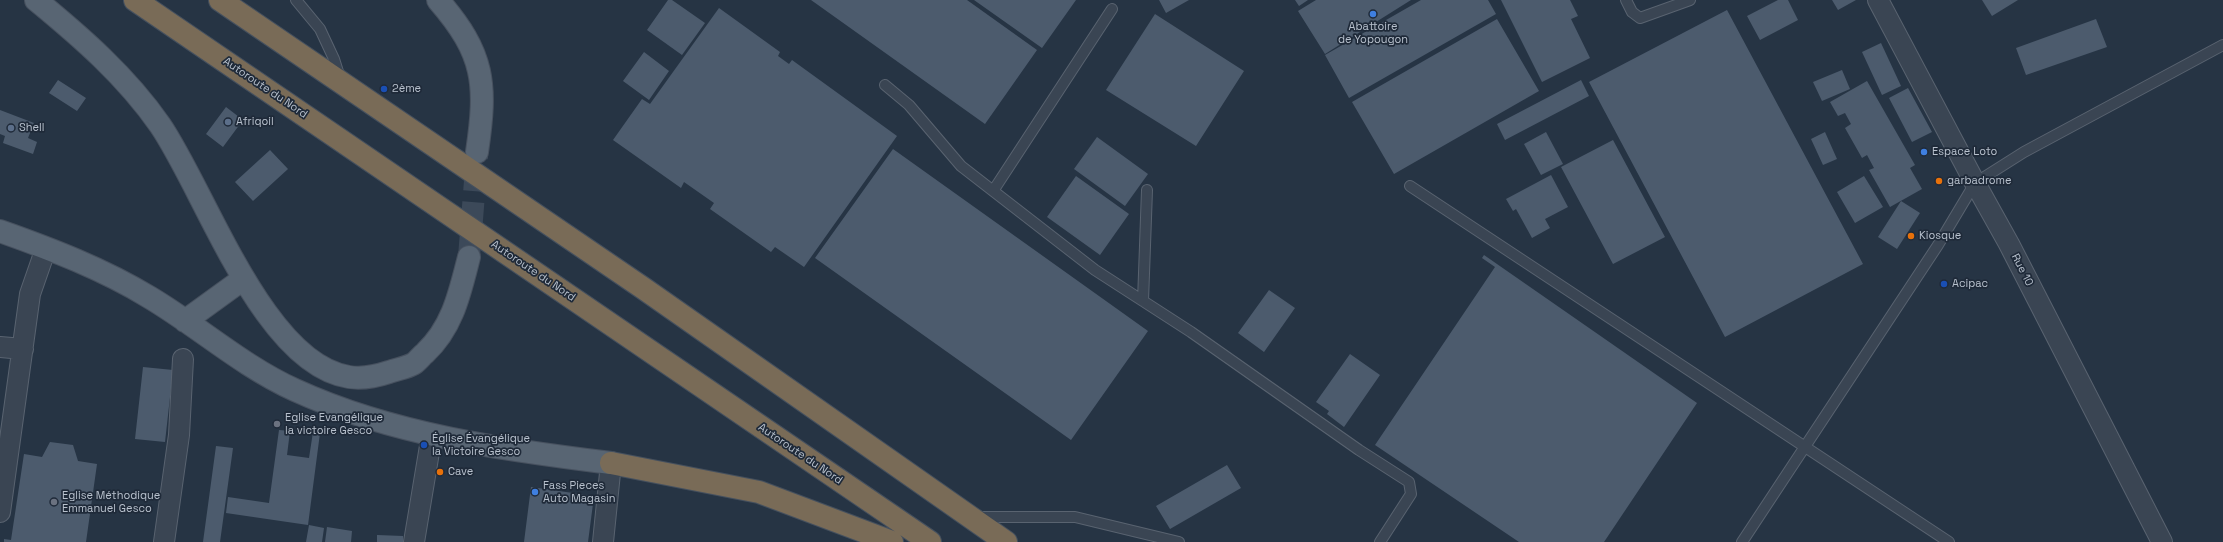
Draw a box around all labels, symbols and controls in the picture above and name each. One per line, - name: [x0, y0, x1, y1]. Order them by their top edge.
- marker: Abattoire de Yopougon: [1368, 9, 1378, 19]
- place label: Abattoire de Yopougon: [1338, 20, 1408, 46]
- street label: Autoroute du Nord: [220, 55, 310, 121]
- place label: 2ème: [392, 82, 421, 96]
- marker: 2ème: [379, 84, 389, 94]
- place label: Afriqoil: [236, 115, 274, 129]
- marker: Afriqoil: [223, 117, 233, 127]
- place label: Shell: [19, 121, 44, 135]
- marker: Shell: [6, 123, 16, 133]
- place label: Espace Loto: [1932, 145, 1997, 159]
- marker: Espace Loto: [1919, 147, 1929, 157]
- place label: garbadrome: [1947, 174, 2012, 188]
- marker: garbadrome: [1934, 176, 1944, 186]
- place label: Kiosque: [1919, 229, 1961, 243]
- marker: Kiosque: [1906, 231, 1916, 241]
- street label: Autoroute du Nord: [488, 238, 578, 304]
- street label: Rue 10: [2008, 252, 2036, 288]
- place label: Acipac: [1952, 277, 1988, 291]
- marker: Acipac: [1939, 279, 1949, 289]
- place label: Eglise Evangélique la victoire Gesco: [285, 411, 383, 437]
- marker: Eglise Evangélique la victoire Gesco: [272, 419, 282, 429]
- street label: Autoroute du Nord: [755, 421, 845, 487]
- place label: Église Évangélique la Victoire Gesco: [432, 432, 530, 458]
- marker: Église Évangélique la Victoire Gesco: [419, 440, 429, 450]
- place label: Cave: [448, 465, 473, 479]
- marker: Cave: [435, 467, 445, 477]
- place label: Fass Pieces Auto Magasin: [543, 479, 615, 505]
- marker: Fass Pieces Auto Magasin: [530, 487, 540, 497]
- place label: Eglise Méthodique Emmanuel Gesco: [62, 489, 160, 515]
- marker: Eglise Méthodique Emmanuel Gesco: [49, 497, 59, 507]

